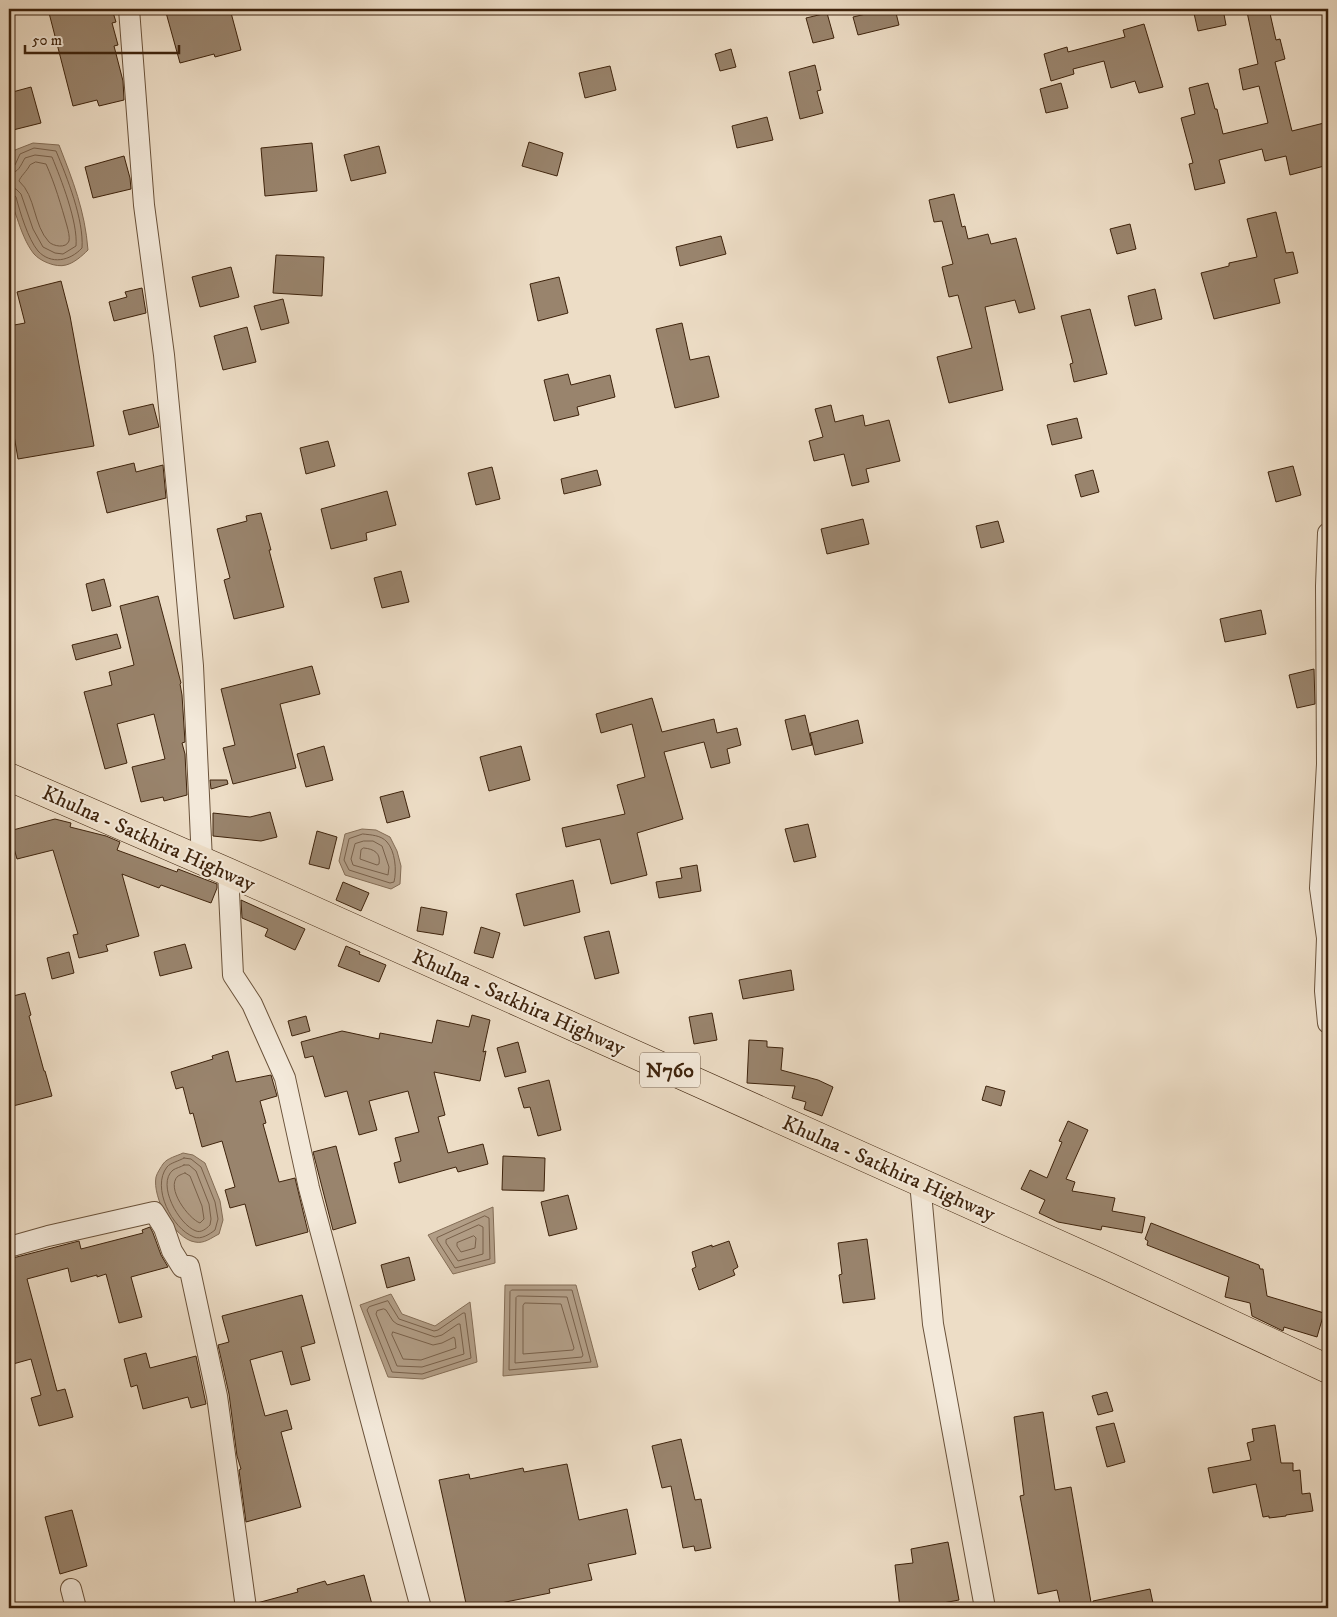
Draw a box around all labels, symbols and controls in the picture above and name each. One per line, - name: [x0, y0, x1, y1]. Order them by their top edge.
- scale bar: [25, 22, 179, 54]
- text: 50 m: [32, 31, 62, 50]
- street label: Khulna - Satkhira Highway: [38, 780, 260, 898]
- street label: Khulna - Satkhira Highway: [408, 944, 630, 1062]
- road number: N760: [640, 1052, 700, 1088]
- street label: Khulna - Satkhira Highway: [778, 1110, 1000, 1228]

